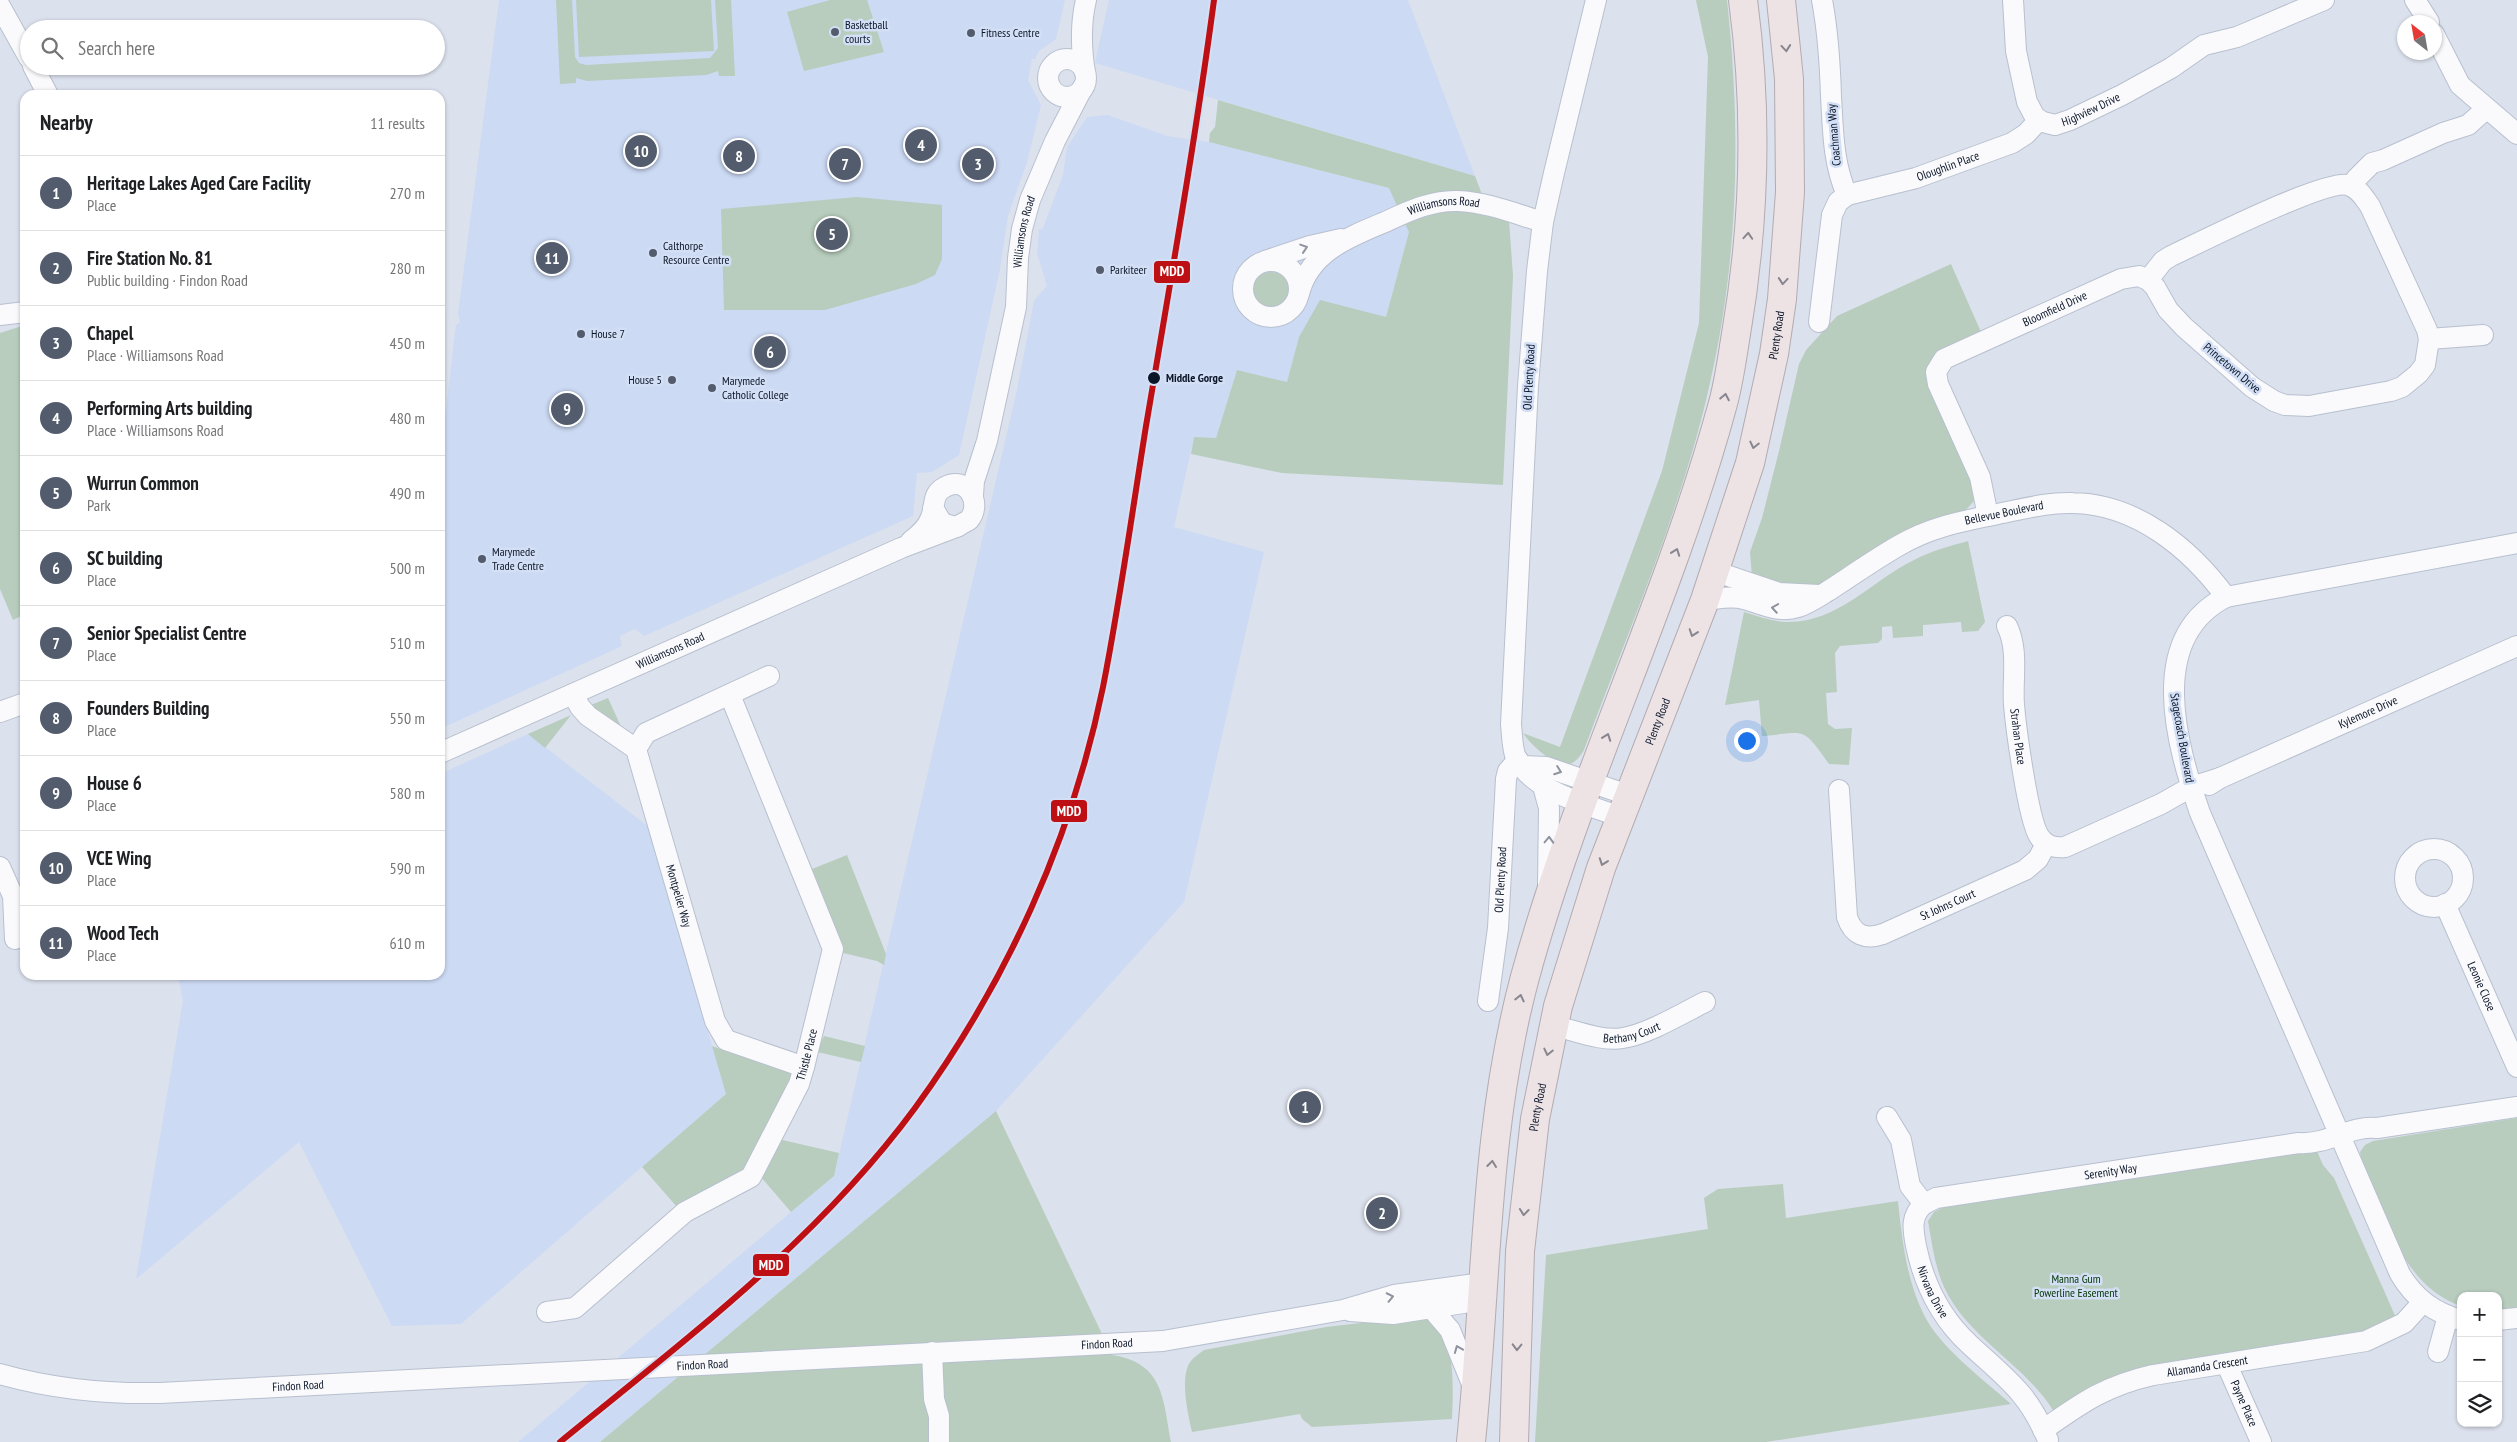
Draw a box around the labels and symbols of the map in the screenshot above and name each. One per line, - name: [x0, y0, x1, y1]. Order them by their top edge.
- north arrow: [2397, 15, 2442, 60]
- place label: Basketball courts: [845, 17, 888, 46]
- place label: Fitness Centre: [981, 25, 1040, 40]
- marker: Basketball courts: [829, 26, 841, 38]
- marker: Fitness Centre: [965, 27, 977, 39]
- one-way arrow: [1781, 45, 1792, 53]
- street label: Highview Drive: [2060, 89, 2122, 129]
- street label: Coachman Way: [1823, 103, 1844, 167]
- pin: 4: [905, 126, 937, 164]
- pin: 10: [625, 132, 657, 170]
- pin: 8: [723, 137, 755, 175]
- pin: 7: [829, 145, 861, 183]
- pin: 3: [962, 145, 994, 183]
- street label: Oloughlin Place: [1914, 148, 1981, 184]
- street label: Williamsons Road: [1010, 193, 1038, 268]
- street label: Williamsons Road: [1405, 193, 1481, 218]
- pin: 5: [816, 215, 848, 253]
- one-way arrow: [1742, 232, 1753, 240]
- place label: Calthorpe Resource Centre: [663, 238, 730, 267]
- pin: 11: [536, 239, 568, 277]
- one-way arrow: [1300, 244, 1308, 254]
- marker: Calthorpe Resource Centre: [647, 247, 659, 259]
- line badge: MDD: [1153, 260, 1191, 284]
- place label: Parkiteer: [1110, 262, 1147, 277]
- text: MDD: [1160, 262, 1185, 280]
- marker: Parkiteer: [1094, 264, 1106, 276]
- one-way arrow: [1778, 277, 1789, 285]
- street label: Bloomfield Drive: [2020, 287, 2089, 330]
- street label: Plenty Road: [1765, 310, 1787, 361]
- place label: House 7: [591, 326, 625, 341]
- marker: House 7: [575, 328, 587, 340]
- pin: 6: [754, 333, 786, 371]
- street label: Princetown Drive: [2201, 339, 2264, 396]
- street label: Old Plenty Road: [1519, 344, 1538, 410]
- marker: Middle Gorge: [1146, 370, 1162, 386]
- place label: Middle Gorge: [1166, 370, 1223, 385]
- place label: House 5: [628, 372, 662, 387]
- place label: Marymede Catholic College: [722, 373, 789, 402]
- marker: House 5: [666, 374, 678, 386]
- marker: Marymede Catholic College: [706, 382, 718, 394]
- pin: 9: [551, 390, 583, 428]
- one-way arrow: [1719, 392, 1729, 401]
- one-way arrow: [1749, 441, 1760, 450]
- street label: Bellevue Boulevard: [1963, 497, 2044, 528]
- place label: Marymede Trade Centre: [492, 544, 544, 573]
- one-way arrow: [1670, 548, 1680, 556]
- marker: Marymede Trade Centre: [476, 553, 488, 565]
- one-way arrow: [1771, 604, 1780, 614]
- street label: Williamsons Road: [634, 628, 707, 672]
- one-way arrow: [1689, 629, 1699, 637]
- street label: Stagecoach Boulevard: [2167, 692, 2198, 784]
- street label: Kylemore Drive: [2336, 692, 2400, 731]
- street label: Plenty Road: [1642, 696, 1673, 747]
- street label: Strahan Place: [2007, 708, 2030, 766]
- your location: [1734, 728, 1760, 754]
- one-way arrow: [1601, 733, 1611, 742]
- one-way arrow: [1553, 765, 1561, 775]
- line badge: MDD: [1050, 799, 1088, 823]
- text: MDD: [1057, 802, 1082, 820]
- one-way arrow: [1544, 836, 1554, 844]
- street label: Old Plenty Road: [1491, 846, 1509, 913]
- one-way arrow: [1599, 858, 1609, 866]
- street label: Montpelier Way: [663, 863, 695, 929]
- street label: St Johns Court: [1918, 885, 1978, 923]
- street label: Leonie Close: [2464, 959, 2499, 1013]
- one-way arrow: [1514, 994, 1525, 1003]
- street label: Bethany Court: [1603, 1018, 1663, 1046]
- street label: Thistle Place: [792, 1027, 820, 1082]
- one-way arrow: [1543, 1047, 1554, 1056]
- street label: Plenty Road: [1526, 1082, 1549, 1132]
- pin: 1: [1289, 1088, 1321, 1126]
- one-way arrow: [1486, 1160, 1497, 1168]
- street label: Serenity Way: [2083, 1160, 2138, 1182]
- pin: 2: [1366, 1194, 1398, 1232]
- one-way arrow: [1519, 1209, 1530, 1217]
- line badge: MDD: [752, 1253, 790, 1277]
- text: MDD: [759, 1256, 784, 1274]
- street label: Nirvana Drive: [1914, 1264, 1952, 1321]
- park label: Manna Gum Powerline Easement: [2034, 1271, 2119, 1300]
- one-way arrow: [1386, 1292, 1395, 1302]
- street label: Findon Road: [1081, 1335, 1133, 1352]
- one-way arrow: [1512, 1344, 1522, 1351]
- one-way arrow: [1453, 1345, 1464, 1354]
- street label: Allamanda Crescent: [2166, 1352, 2250, 1380]
- street label: Findon Road: [676, 1356, 729, 1373]
- street label: Findon Road: [272, 1377, 324, 1394]
- street label: Payne Place: [2228, 1378, 2261, 1429]

